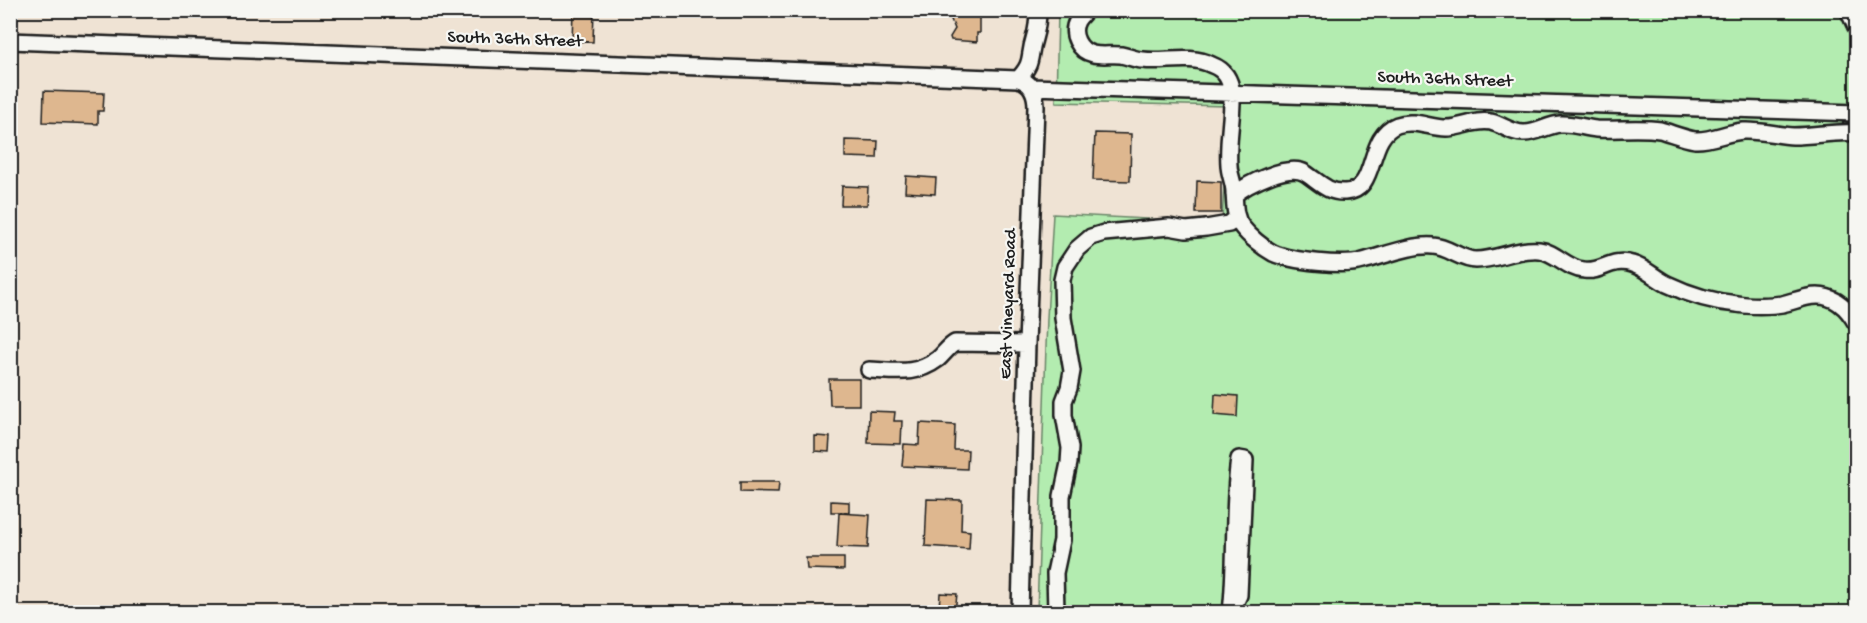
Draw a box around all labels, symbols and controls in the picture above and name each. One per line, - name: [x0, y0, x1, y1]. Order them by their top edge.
- street label: South 36th Street: [447, 27, 585, 53]
- street label: South 36th Street: [1377, 67, 1515, 93]
- street label: East Vineyard Road: [996, 227, 1022, 380]

